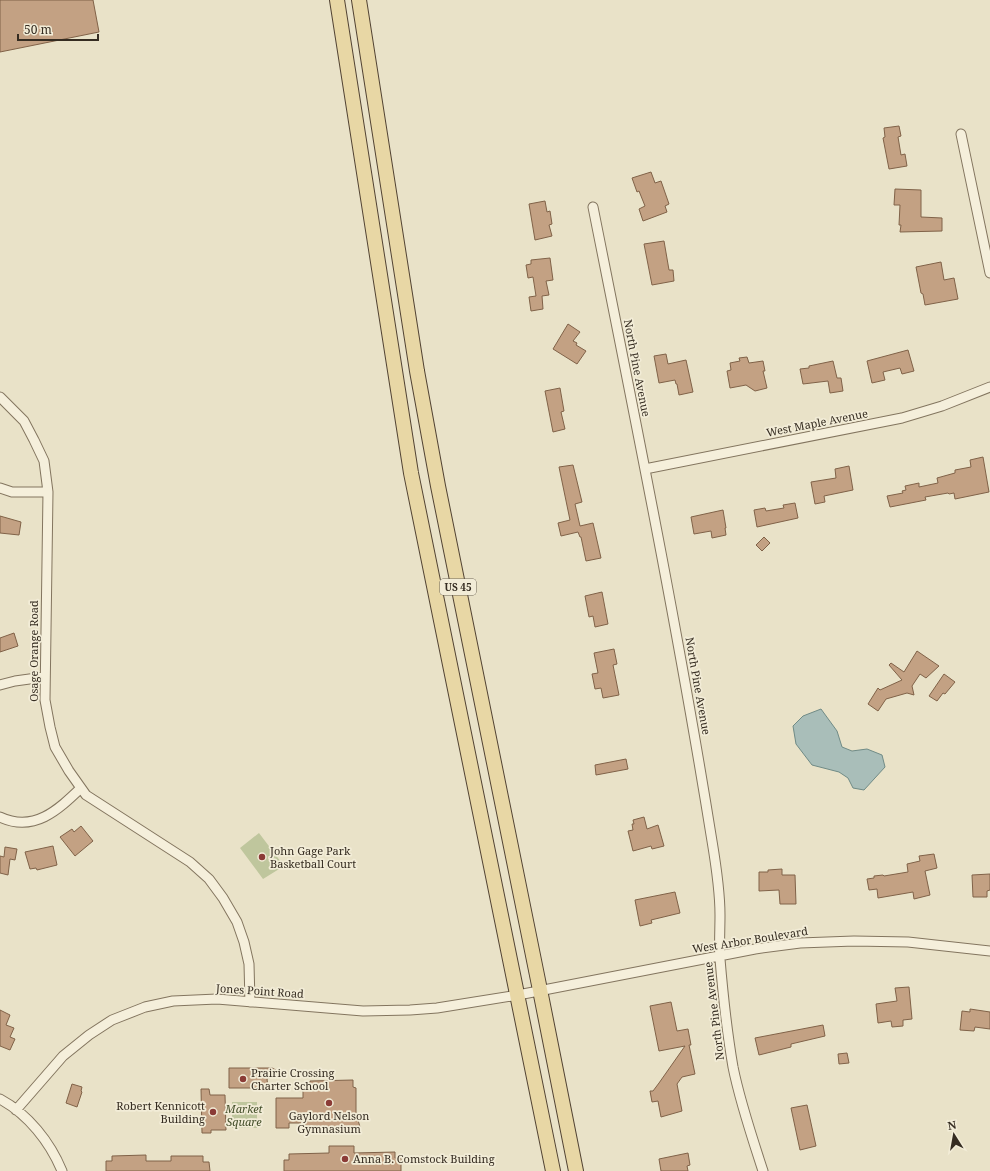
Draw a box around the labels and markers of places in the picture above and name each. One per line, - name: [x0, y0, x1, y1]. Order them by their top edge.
- place label: John Gage Park Basketball Court: [269, 843, 356, 871]
- marker: John Gage Park Basketball Court: [257, 852, 267, 862]
- place label: Prairie Crossing Charter School: [251, 1065, 335, 1093]
- marker: Prairie Crossing Charter School: [238, 1074, 248, 1084]
- place label: Robert Kennicott Building: [116, 1098, 205, 1126]
- marker: Gaylord Nelson Gymnasium: [324, 1098, 334, 1108]
- marker: Robert Kennicott Building: [208, 1107, 218, 1117]
- place label: Gaylord Nelson Gymnasium: [289, 1108, 369, 1136]
- place label: Anna B. Comstock Building: [353, 1151, 495, 1166]
- marker: Anna B. Comstock Building: [340, 1154, 350, 1164]

